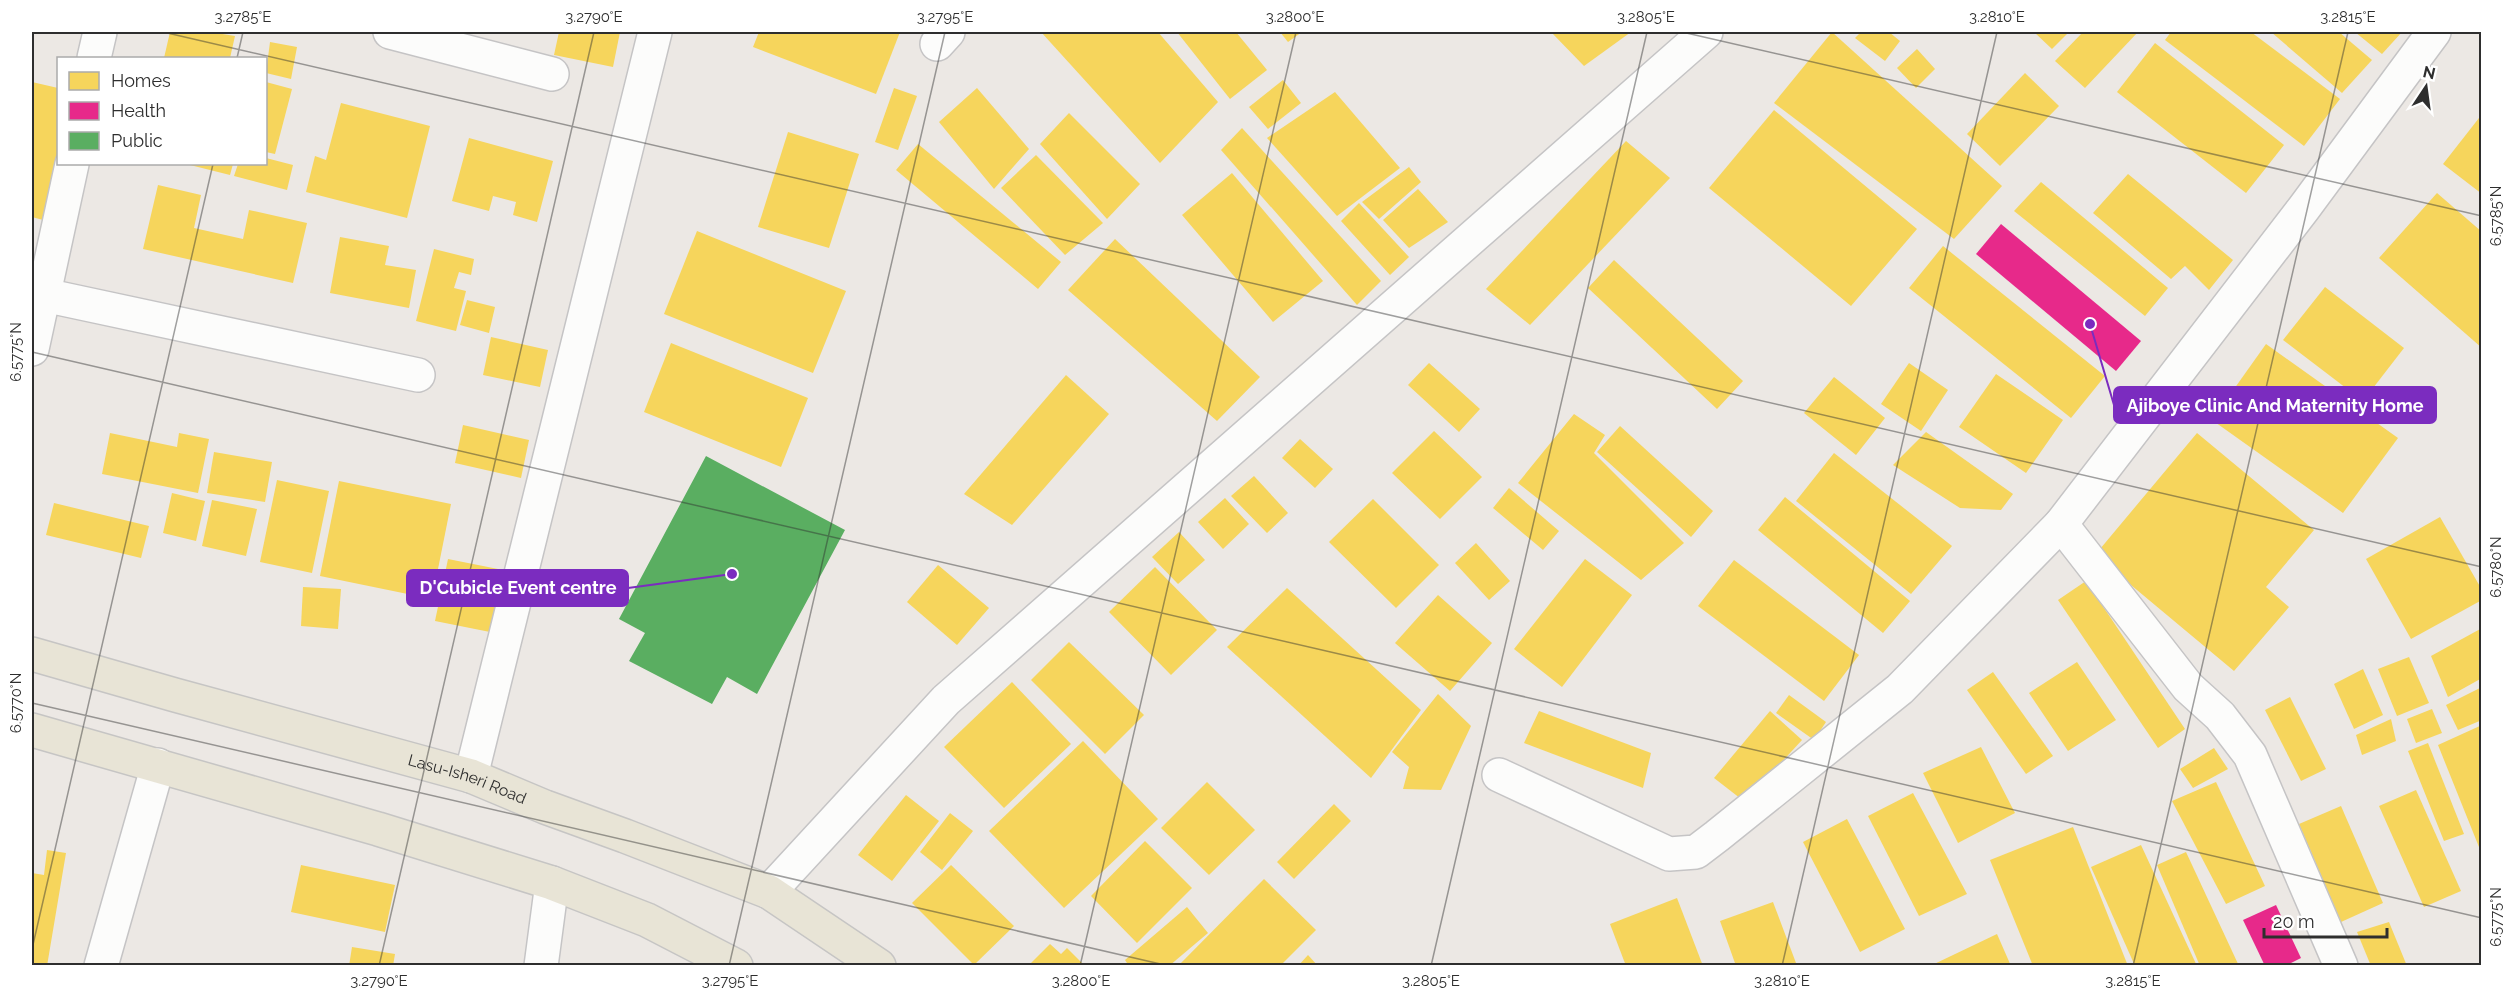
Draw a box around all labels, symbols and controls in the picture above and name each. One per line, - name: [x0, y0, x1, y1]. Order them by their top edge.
- text: 3.2785°E: [215, 8, 271, 26]
- text: 3.2790°E: [565, 8, 623, 26]
- text: 3.2795°E: [917, 8, 973, 26]
- text: 3.2800°E: [1266, 8, 1324, 26]
- text: 3.2805°E: [1617, 8, 1675, 26]
- text: 3.2810°E: [1969, 8, 2025, 26]
- text: 3.2815°E: [2320, 8, 2376, 26]
- legend: [57, 57, 267, 165]
- north arrow: [2396, 57, 2456, 117]
- text: N: [2421, 62, 2437, 84]
- text: Homes: [111, 70, 171, 91]
- text: Health: [111, 100, 166, 121]
- text: Public: [111, 130, 163, 151]
- text: 6.5785°N: [2487, 186, 2505, 246]
- text: 6.5775°N: [7, 322, 25, 382]
- callout: Ajiboye Clinic And Maternity Home: [2114, 387, 2436, 423]
- text: Ajiboye Clinic And Maternity Home: [2127, 395, 2424, 416]
- text: 6.5780°N: [2487, 536, 2505, 598]
- callout: D'Cubicle Event centre: [407, 570, 628, 606]
- text: D'Cubicle Event centre: [420, 577, 617, 598]
- text: 6.5770°N: [7, 673, 25, 733]
- street label: Lasu-Isheri Road: [406, 750, 529, 808]
- text: 6.5775°N: [2487, 887, 2505, 947]
- scale bar: [2264, 901, 2387, 939]
- text: 20 m: [2273, 911, 2315, 932]
- text: 3.2790°E: [350, 972, 408, 990]
- text: 3.2795°E: [702, 972, 758, 990]
- text: 3.2800°E: [1052, 972, 1110, 990]
- text: 3.2805°E: [1402, 972, 1460, 990]
- text: 3.2810°E: [1754, 972, 1810, 990]
- text: 3.2815°E: [2105, 972, 2161, 990]

